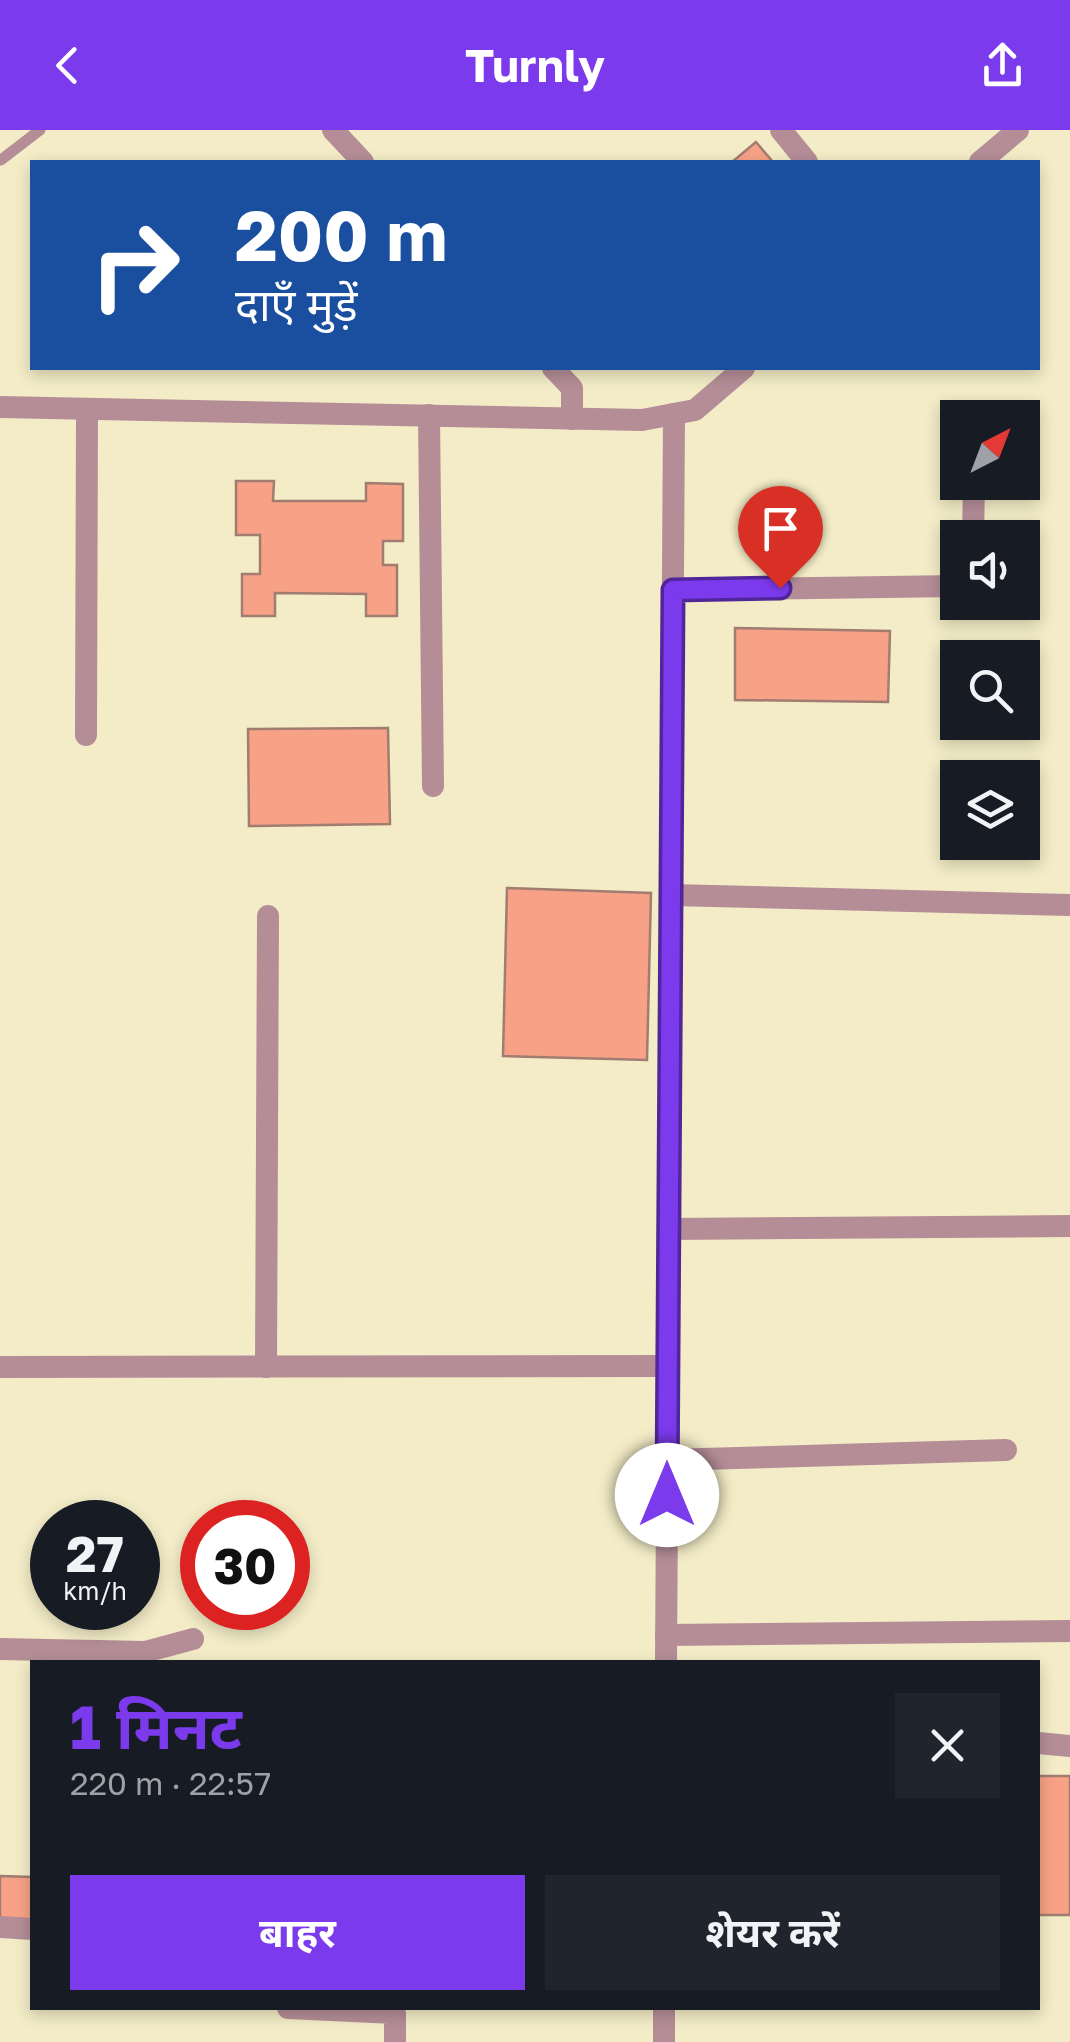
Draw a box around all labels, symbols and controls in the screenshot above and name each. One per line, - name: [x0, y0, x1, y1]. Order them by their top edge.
- icon: back: [40, 38, 95, 93]
- text: Turnly: [465, 38, 605, 92]
- icon: share: [975, 38, 1030, 93]
- text: 200 m: [235, 192, 447, 276]
- icon: right: [70, 200, 200, 330]
- text: दाएँ मुड़ें: [235, 277, 358, 331]
- north arrow: [940, 400, 1040, 500]
- map controls: [940, 400, 1040, 860]
- pin: [738, 486, 823, 589]
- icon: arrive: [753, 501, 808, 556]
- button: sound: [940, 520, 1040, 620]
- button: search: [940, 640, 1040, 740]
- button: layers: [940, 760, 1040, 860]
- position arrow: [615, 1443, 719, 1547]
- speed limit sign: 30: [180, 1500, 310, 1630]
- text: 27: [66, 1523, 124, 1583]
- text: km/h: [63, 1575, 127, 1606]
- text: 1 मिनट: [70, 1690, 242, 1762]
- button: close: [895, 1693, 1000, 1798]
- text: 220 m · 22:57: [70, 1764, 271, 1802]
- button: बाहर: [70, 1875, 525, 1990]
- button: शेयर करें: [545, 1875, 1000, 1990]

